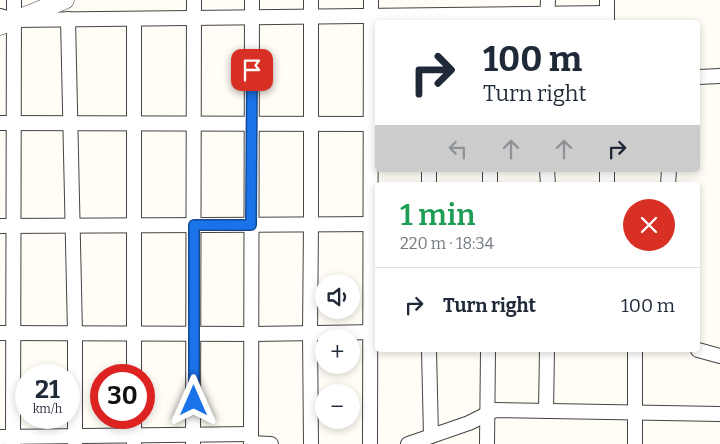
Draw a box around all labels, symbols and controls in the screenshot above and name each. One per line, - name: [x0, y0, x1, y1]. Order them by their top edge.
- text: 100 m: [483, 38, 582, 80]
- icon: right: [400, 40, 465, 105]
- pin: [231, 49, 273, 91]
- icon: arrive: [238, 56, 266, 84]
- text: Turn right: [483, 80, 586, 107]
- icon: left: [444, 135, 472, 163]
- icon: ahead: [497, 135, 525, 163]
- icon: ahead: [550, 135, 578, 163]
- icon: right: [603, 135, 631, 163]
- text: 1 min: [400, 197, 475, 233]
- button: close: [623, 199, 675, 251]
- text: 220 m · 18:34: [400, 234, 494, 253]
- map controls: [315, 274, 360, 429]
- button: sound: [315, 274, 360, 319]
- icon: right: [400, 291, 428, 319]
- text: Turn right: [443, 294, 536, 317]
- text: 100 m: [621, 294, 675, 317]
- button: +: [315, 329, 360, 374]
- speed limit sign: 30: [90, 364, 155, 429]
- position arrow: [167, 374, 219, 426]
- text: 21: [35, 375, 60, 405]
- button: −: [315, 384, 360, 429]
- text: km/h: [33, 402, 62, 416]

